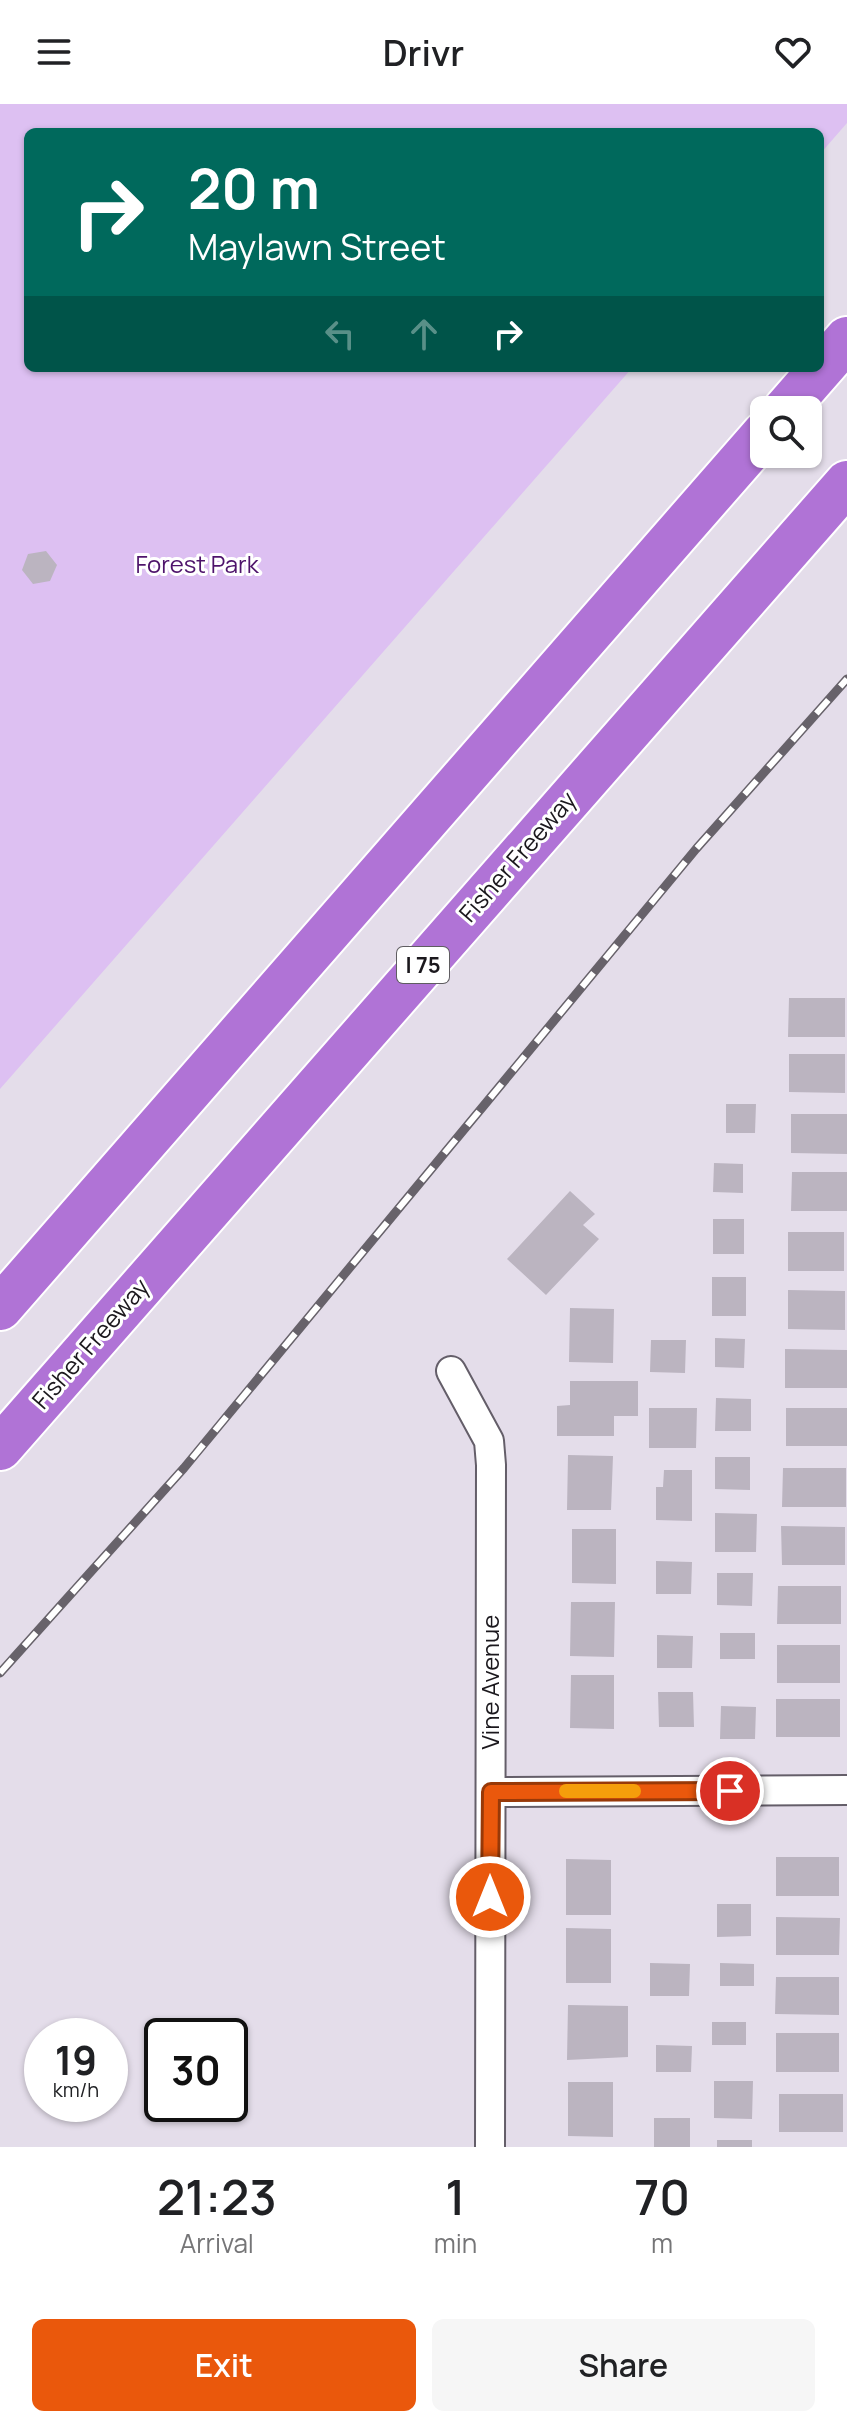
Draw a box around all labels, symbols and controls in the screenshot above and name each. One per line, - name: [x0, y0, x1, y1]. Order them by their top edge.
- text: Drivr: [383, 28, 464, 77]
- icon: menu: [32, 30, 76, 74]
- icon: heart: [771, 30, 815, 74]
- text: 20 m: [188, 149, 320, 226]
- icon: right: [56, 160, 160, 264]
- text: Maylawn Street: [188, 222, 446, 271]
- icon: left: [318, 312, 362, 356]
- icon: ahead: [402, 312, 446, 356]
- icon: right: [486, 312, 530, 356]
- map controls: [750, 396, 822, 468]
- button: search: [750, 396, 822, 468]
- park label: Forest Park: [135, 547, 260, 580]
- street label: Fisher Freeway: [451, 783, 583, 928]
- road number: I 75: [397, 947, 449, 983]
- street label: Fisher Freeway: [24, 1270, 156, 1415]
- street label: Vine Avenue: [473, 1615, 506, 1749]
- pin: [696, 1757, 764, 1825]
- icon: arrive: [708, 1769, 752, 1813]
- position arrow: [448, 1855, 532, 1939]
- speed limit sign: 30: [144, 2018, 248, 2122]
- text: 19: [55, 2032, 97, 2087]
- text: km/h: [53, 2076, 99, 2103]
- text: 21:23: [157, 2164, 277, 2229]
- text: 1: [445, 2164, 466, 2229]
- text: 70: [634, 2164, 690, 2229]
- text: Arrival: [180, 2225, 254, 2261]
- text: min: [434, 2225, 477, 2261]
- text: m: [651, 2225, 673, 2261]
- button: Exit: [32, 2319, 416, 2411]
- button: Share: [432, 2319, 815, 2411]

